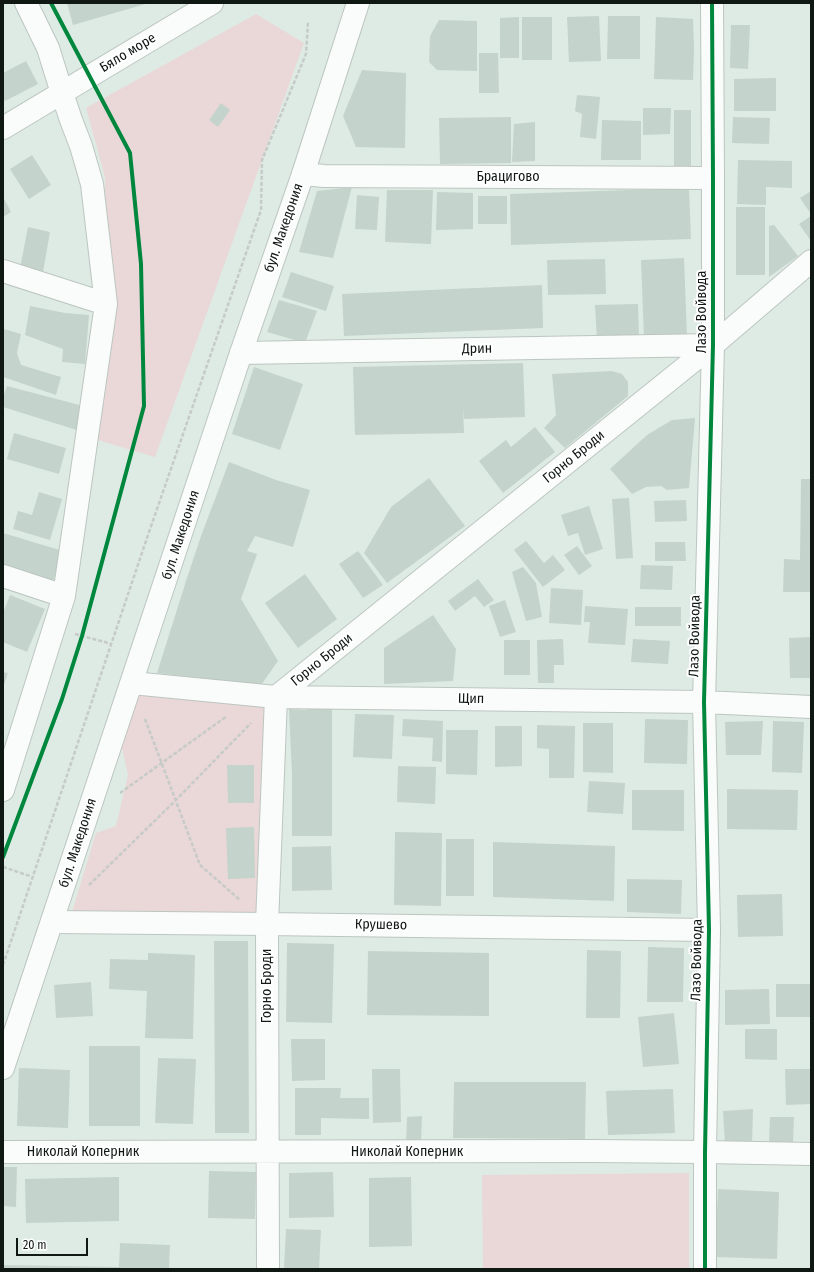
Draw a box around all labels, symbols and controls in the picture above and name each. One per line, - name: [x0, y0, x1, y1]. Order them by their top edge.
- street label: Бяло море: [97, 30, 159, 76]
- street label: Брацигово: [476, 169, 540, 185]
- street label: бул. Македония: [261, 181, 307, 275]
- street label: Лазо Войвода: [694, 271, 710, 353]
- street label: Дрин: [462, 340, 492, 358]
- street label: Горно Броди: [540, 427, 608, 487]
- street label: бул. Македония: [159, 488, 203, 582]
- street label: Лазо Войвода: [686, 595, 704, 677]
- street label: Горно Броди: [288, 630, 356, 690]
- street label: Щип: [458, 690, 484, 708]
- street label: бул. Македония: [56, 796, 100, 890]
- street label: Крушево: [355, 916, 407, 934]
- street label: Лазо Войвода: [688, 919, 706, 1001]
- street label: Горно Броди: [259, 949, 275, 1023]
- street label: Николай Коперник: [27, 1144, 139, 1160]
- street label: Николай Коперник: [351, 1144, 463, 1160]
- scale bar: [18, 1230, 90, 1256]
- text: 20 m: [23, 1238, 47, 1252]

